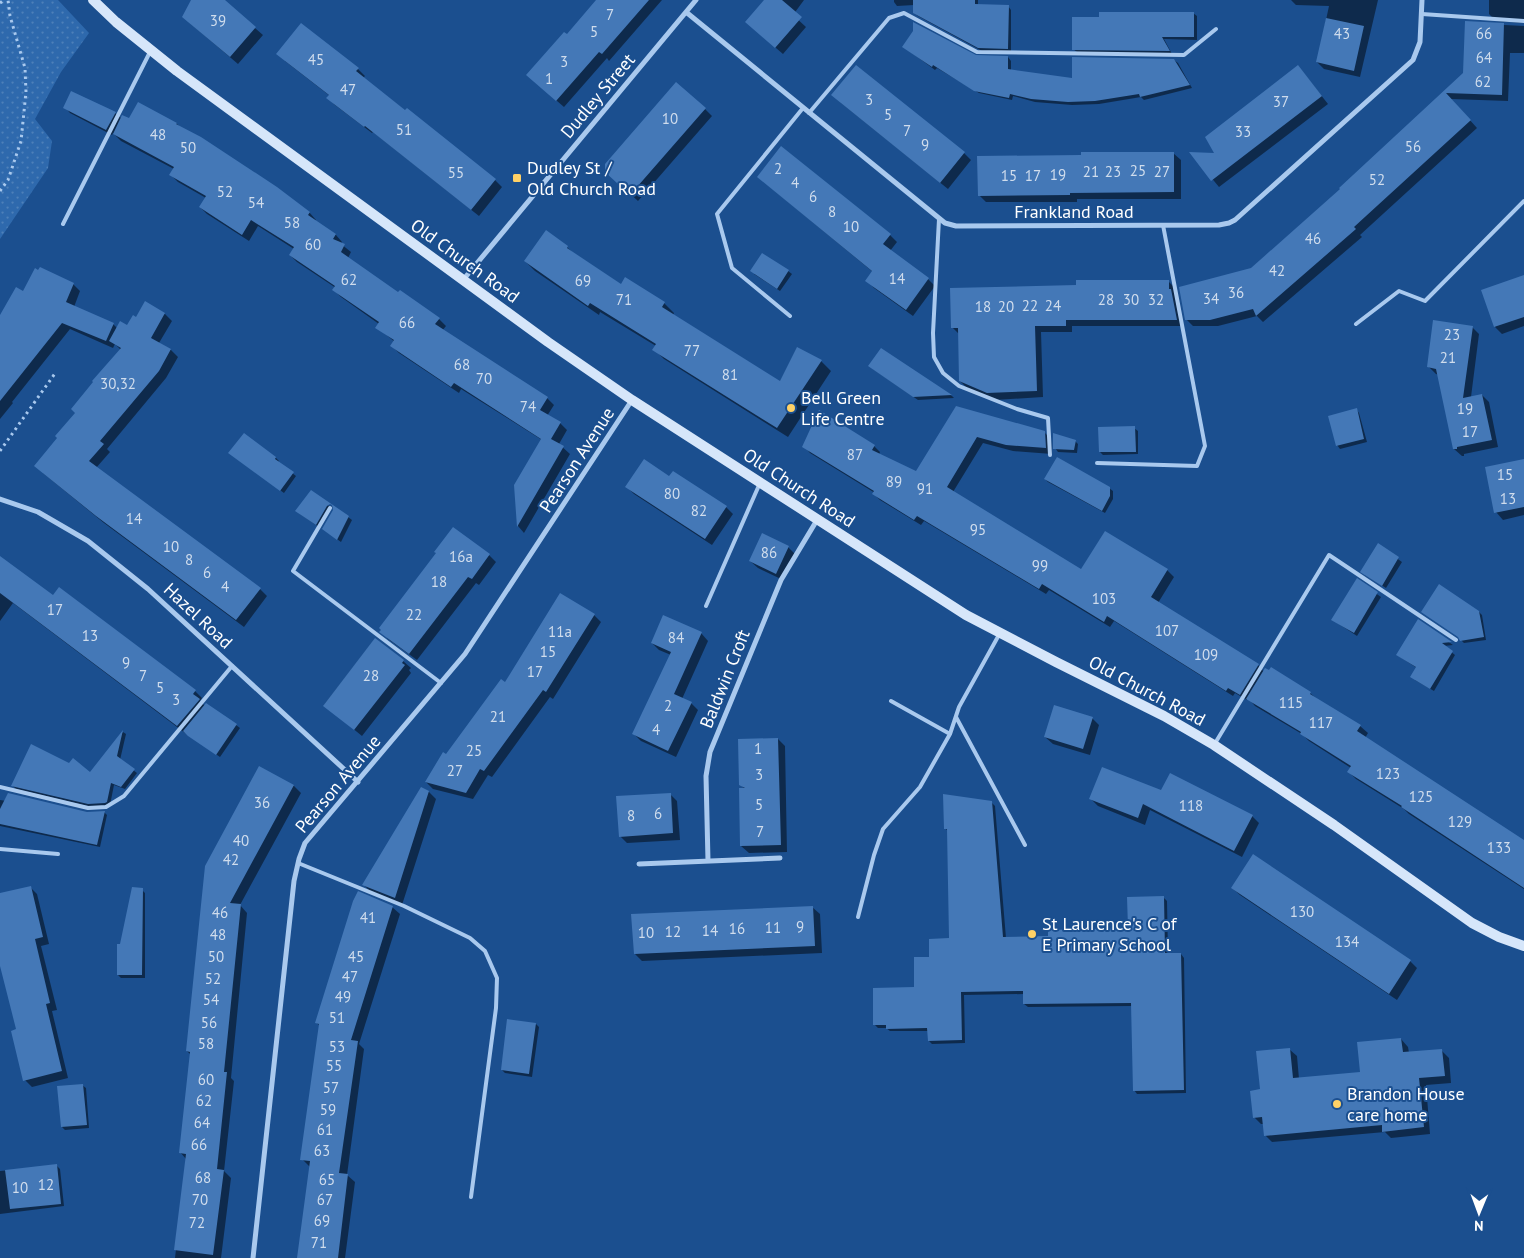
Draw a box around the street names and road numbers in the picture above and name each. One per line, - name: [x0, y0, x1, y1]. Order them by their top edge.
- street label: Dudley Street: [555, 49, 640, 143]
- street label: Frankland Road: [1014, 200, 1134, 223]
- street label: Old Church Road: [406, 213, 524, 308]
- street label: Pearson Avenue: [534, 403, 619, 517]
- street label: Old Church Road: [739, 443, 860, 532]
- street label: Hazel Road: [159, 578, 238, 653]
- street label: Baldwin Croft: [694, 626, 755, 731]
- street label: Old Church Road: [1085, 650, 1210, 731]
- street label: Pearson Avenue: [290, 730, 385, 837]

